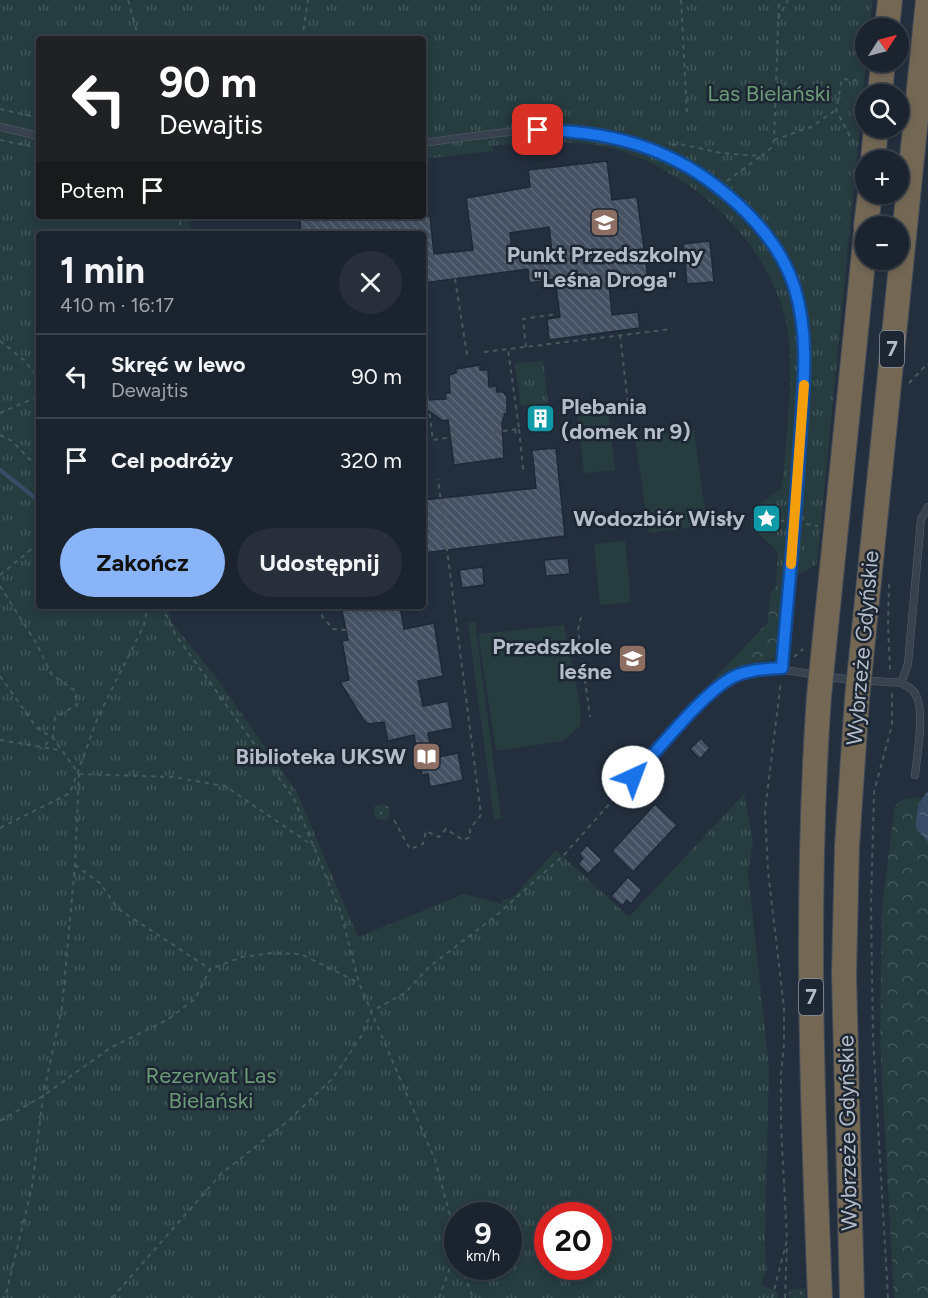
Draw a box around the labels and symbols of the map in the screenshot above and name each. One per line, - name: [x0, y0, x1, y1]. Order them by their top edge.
- north arrow: [855, 18, 909, 72]
- park label: Las Bielański: [707, 80, 831, 107]
- pin: [512, 104, 563, 155]
- school or university icon: Punkt Przedszkolny "Leśna Droga": [589, 206, 621, 238]
- place label: Punkt Przedszkolny "Leśna Droga": [507, 241, 704, 293]
- road number: 7: [880, 331, 904, 367]
- place label: Plebania (domek nr 9): [561, 393, 691, 445]
- building icon: Plebania (domek nr 9): [524, 403, 556, 435]
- place icon: Wodozbiór Wisły: [750, 502, 782, 534]
- place label: Wodozbiór Wisły: [573, 505, 745, 532]
- street label: Wybrzeże Gdyńskie: [841, 549, 884, 747]
- place label: Przedszkole leśne: [492, 633, 612, 685]
- school or university icon: Przedszkole leśne: [617, 643, 649, 675]
- library icon: Biblioteka UKSW: [411, 740, 443, 772]
- place label: Biblioteka UKSW: [235, 743, 406, 770]
- position arrow: [601, 745, 665, 809]
- road number: 7: [799, 979, 823, 1015]
- street label: Wybrzeże Gdyńskie: [832, 1035, 863, 1231]
- park label: Rezerwat Las Bielański: [146, 1062, 276, 1114]
- speed limit sign: 20: [534, 1202, 612, 1280]

